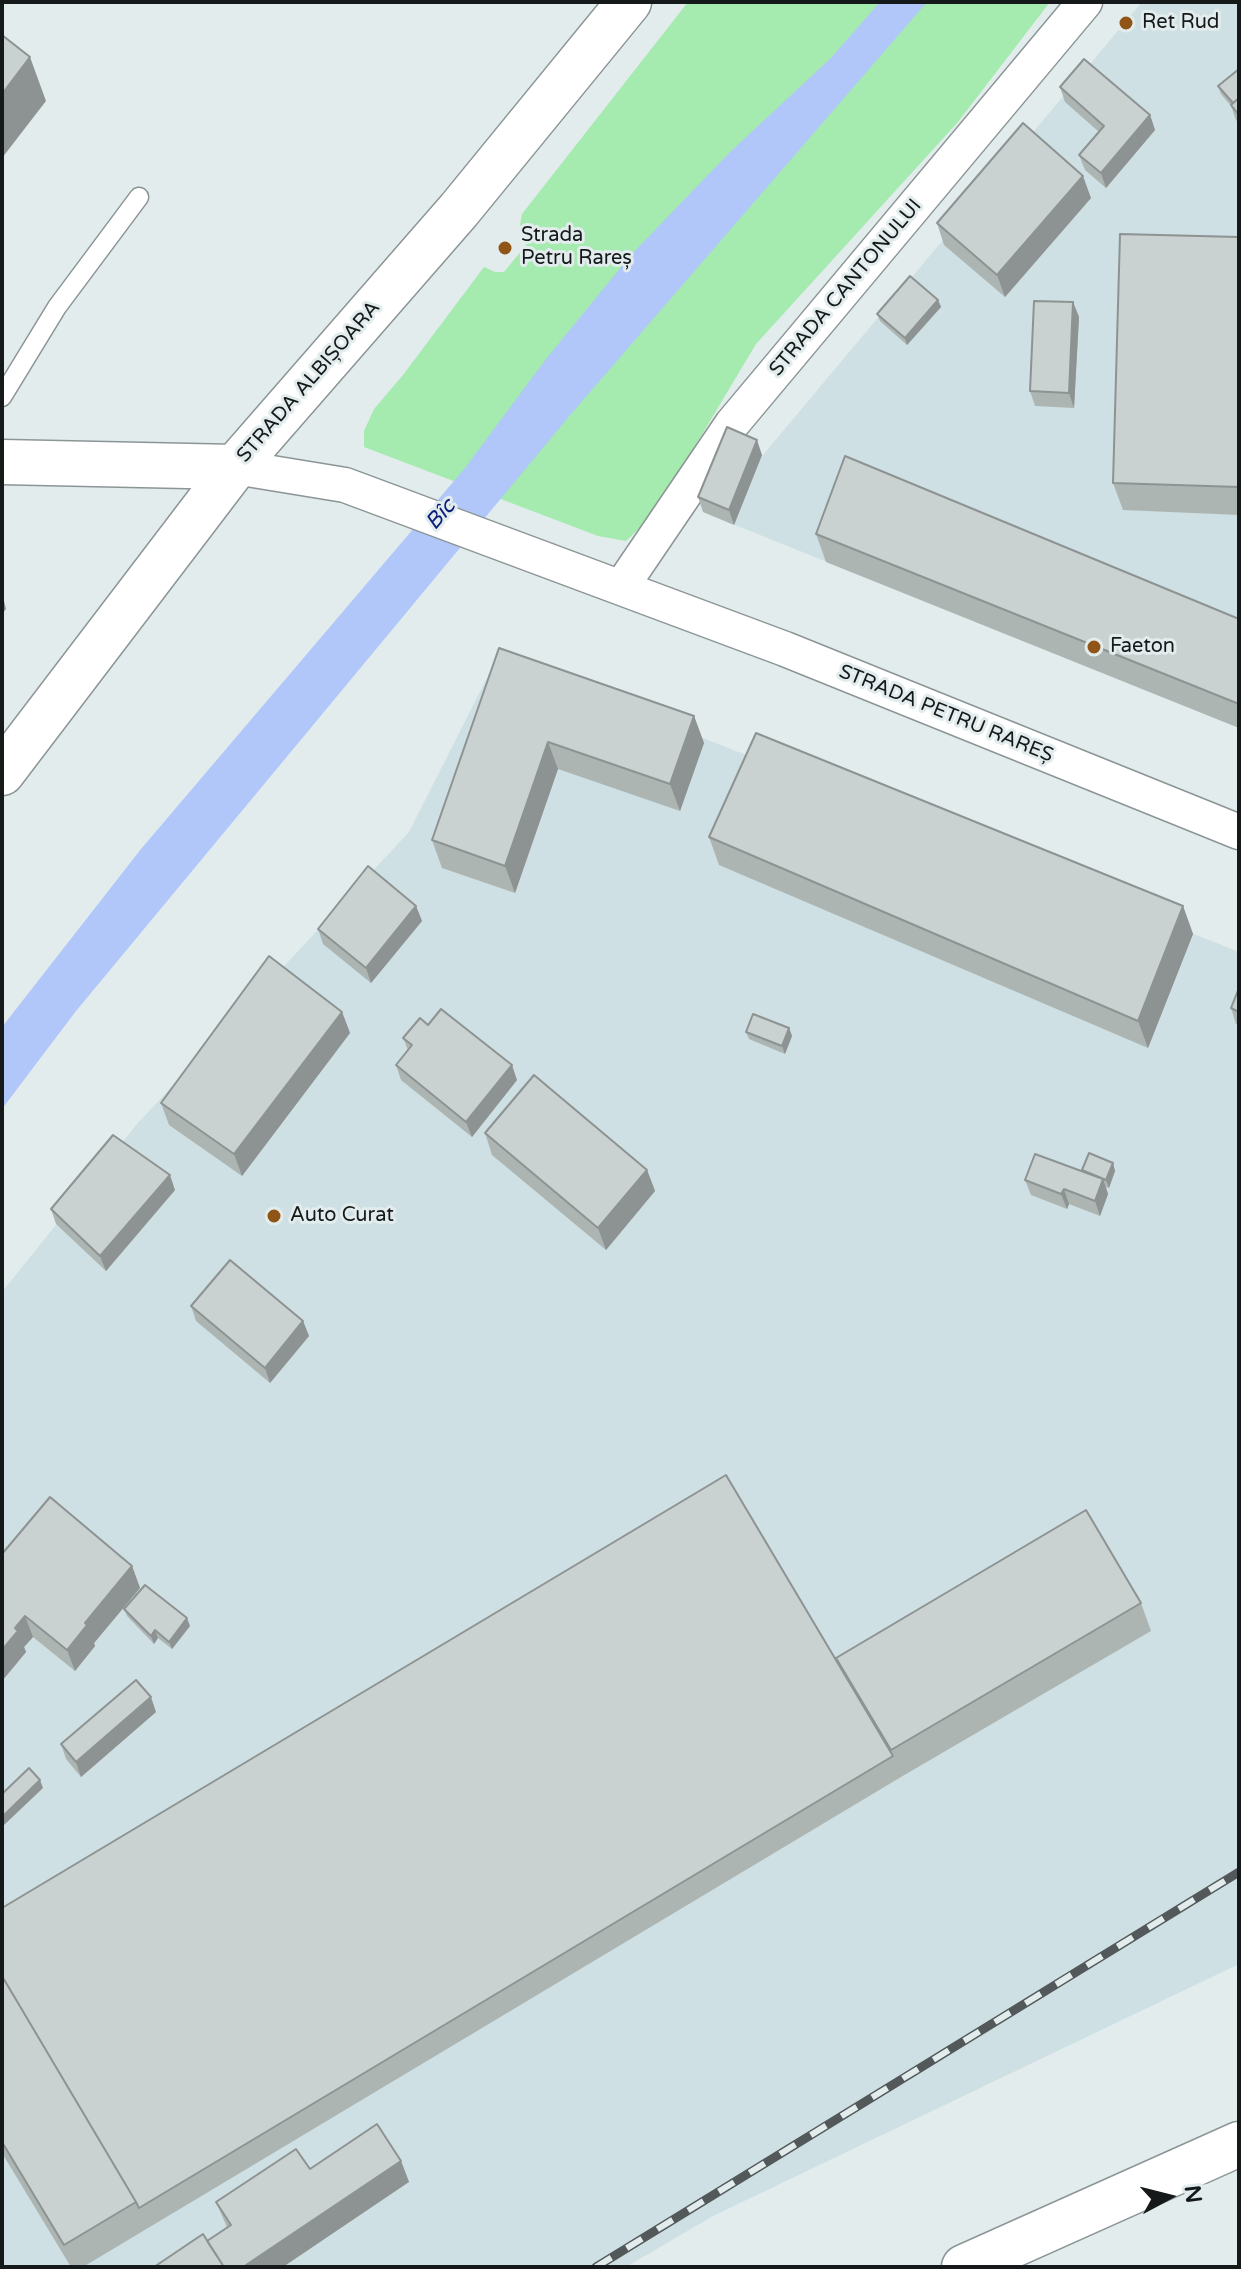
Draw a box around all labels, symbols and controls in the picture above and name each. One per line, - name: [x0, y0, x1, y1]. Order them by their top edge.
- place label: Ret Rud: [1142, 11, 1219, 35]
- marker: Ret Rud: [1117, 14, 1135, 32]
- street label: STRADA CANTONULUI: [765, 195, 927, 381]
- place label: Strada Petru Rareș: [521, 224, 632, 271]
- marker: Strada Petru Rareș: [496, 239, 514, 257]
- street label: STRADA ALBIȘOARA: [232, 296, 386, 468]
- water label: Bîc: [420, 494, 462, 536]
- place label: Faeton: [1110, 635, 1175, 659]
- marker: Faeton: [1085, 638, 1103, 656]
- street label: STRADA PETRU RAREȘ: [835, 660, 1057, 768]
- place label: Auto Curat: [290, 1204, 394, 1228]
- marker: Auto Curat: [265, 1207, 283, 1225]
- north arrow: [1129, 2157, 1209, 2237]
- text: N: [1179, 2184, 1207, 2204]

